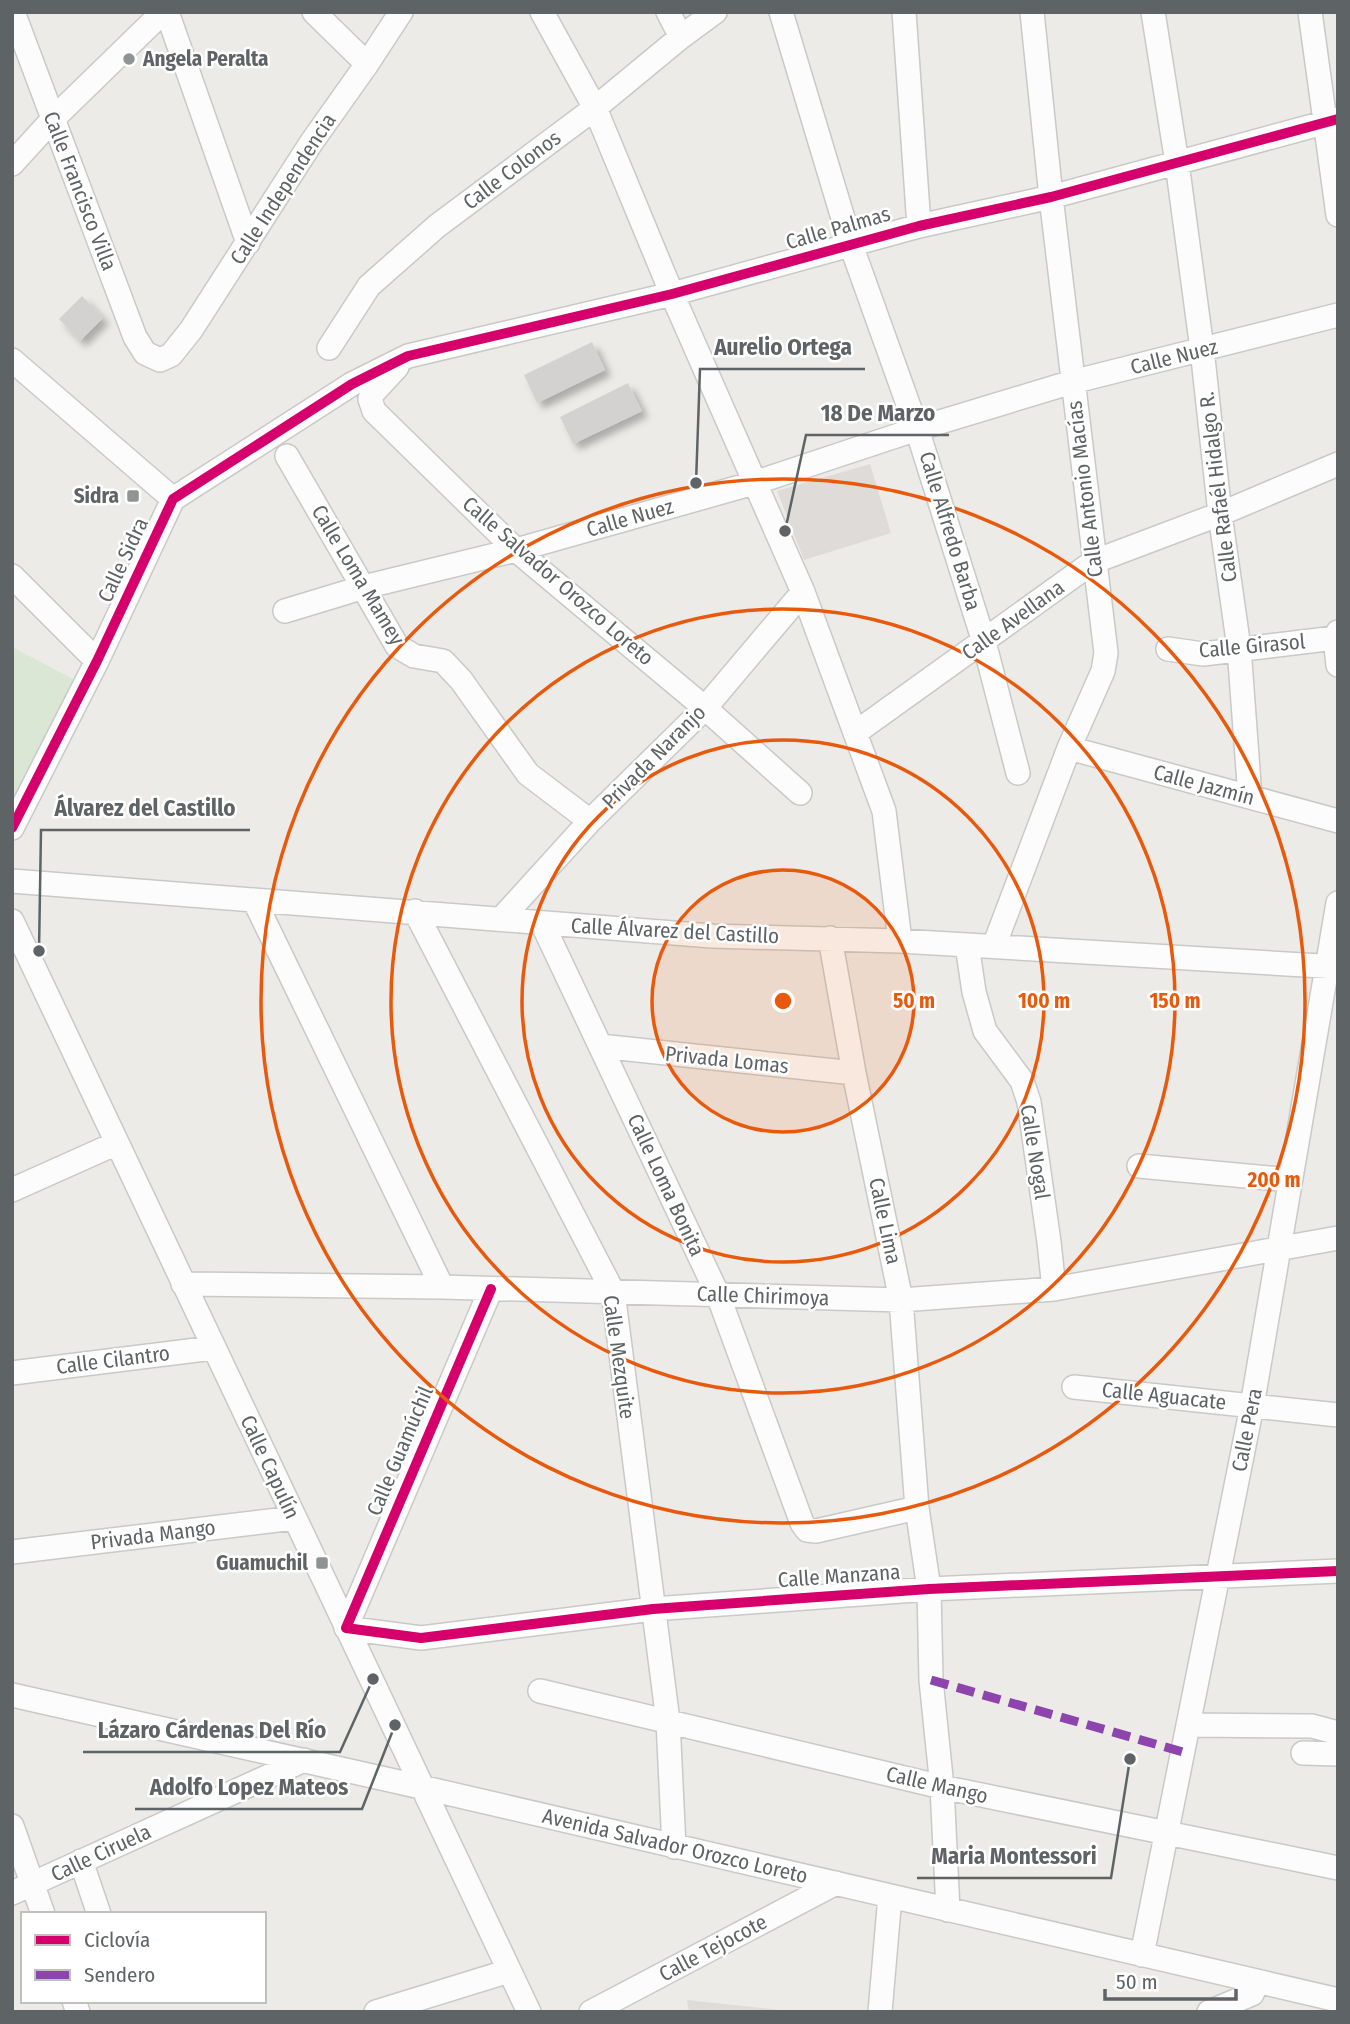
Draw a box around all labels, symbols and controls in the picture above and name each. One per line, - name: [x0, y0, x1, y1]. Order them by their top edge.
- place label: Angela Peralta: [142, 46, 269, 72]
- marker: Angela Peralta: [121, 51, 137, 67]
- street label: Calle Francisco Villa: [38, 108, 122, 274]
- street label: Calle Independencia: [224, 109, 342, 269]
- street label: Calle Colonos: [458, 125, 566, 215]
- street label: Calle Palmas: [783, 201, 893, 255]
- callout: Aurelio Ortega: [700, 325, 865, 369]
- text: Aurelio Ortega: [713, 333, 852, 361]
- street label: Calle Nuez: [1128, 334, 1220, 380]
- street label: Calle Rafaél Hidalgo R.: [1193, 390, 1243, 584]
- callout: 18 De Marzo: [806, 391, 949, 435]
- text: 18 De Marzo: [821, 399, 935, 427]
- street label: Calle Antonio Macías: [1061, 399, 1109, 579]
- street label: Calle Alfredo Barba: [914, 449, 986, 613]
- place label: Sidra: [74, 483, 119, 509]
- marker: Sidra: [125, 488, 141, 504]
- street label: Calle Salvador Orozco Loreto: [457, 491, 659, 671]
- street label: Calle Nuez: [584, 493, 676, 543]
- street label: Calle Loma Mamey: [306, 500, 410, 650]
- street label: Calle Sidra: [92, 513, 154, 607]
- street label: Calle Avellana: [957, 574, 1069, 666]
- street label: Calle Girasol: [1198, 628, 1307, 664]
- street label: Privada Naranjo: [597, 700, 711, 814]
- street label: Calle Jazmín: [1151, 759, 1257, 811]
- callout: Álvarez del Castillo: [41, 786, 250, 830]
- text: Álvarez del Castillo: [53, 793, 236, 822]
- street label: Calle Álvarez del Castillo: [570, 913, 780, 949]
- text: 50 m: [893, 988, 935, 1014]
- text: 100 m: [1018, 988, 1070, 1014]
- text: 150 m: [1149, 988, 1201, 1014]
- centre of rings: [771, 989, 795, 1013]
- street label: Privada Lomas: [664, 1041, 790, 1079]
- street label: Calle Nogal: [1015, 1103, 1055, 1202]
- street label: Calle Loma Bonita: [622, 1110, 710, 1260]
- text: 200 m: [1246, 1167, 1301, 1193]
- street label: Calle Lima: [863, 1175, 907, 1267]
- street label: Calle Chirimoya: [696, 1281, 830, 1311]
- street label: Calle Mezquite: [597, 1294, 641, 1420]
- street label: Calle Cilantro: [55, 1340, 171, 1380]
- street label: Calle Aguacate: [1101, 1377, 1227, 1415]
- street label: Calle Guamúchil: [361, 1382, 439, 1520]
- street label: Calle Pera: [1226, 1386, 1268, 1474]
- street label: Calle Capulín: [235, 1411, 305, 1523]
- street label: Privada Mango: [89, 1514, 217, 1556]
- place label: Guamuchil: [216, 1550, 308, 1576]
- marker: Guamuchil: [314, 1555, 330, 1571]
- street label: Calle Manzana: [777, 1559, 901, 1593]
- callout: Lázaro Cárdenas Del Río: [83, 1708, 340, 1752]
- text: Lázaro Cárdenas Del Río: [98, 1716, 326, 1744]
- street label: Calle Mango: [884, 1761, 990, 1809]
- callout: Adolfo Lopez Mateos: [135, 1765, 362, 1809]
- text: Adolfo Lopez Mateos: [149, 1773, 348, 1801]
- street label: Avenida Salvador Orozco Loreto: [540, 1803, 810, 1889]
- street label: Calle Ciruela: [47, 1819, 155, 1887]
- callout: Maria Montessori: [917, 1834, 1111, 1878]
- text: Maria Montessori: [931, 1842, 1097, 1870]
- street label: Calle Tejocote: [655, 1909, 771, 1987]
- legend: [21, 1912, 266, 2003]
- text: Ciclovía: [84, 1927, 150, 1953]
- scale bar: [1105, 1958, 1236, 2002]
- text: Sendero: [84, 1962, 155, 1988]
- text: 50 m: [1116, 1969, 1158, 1995]

